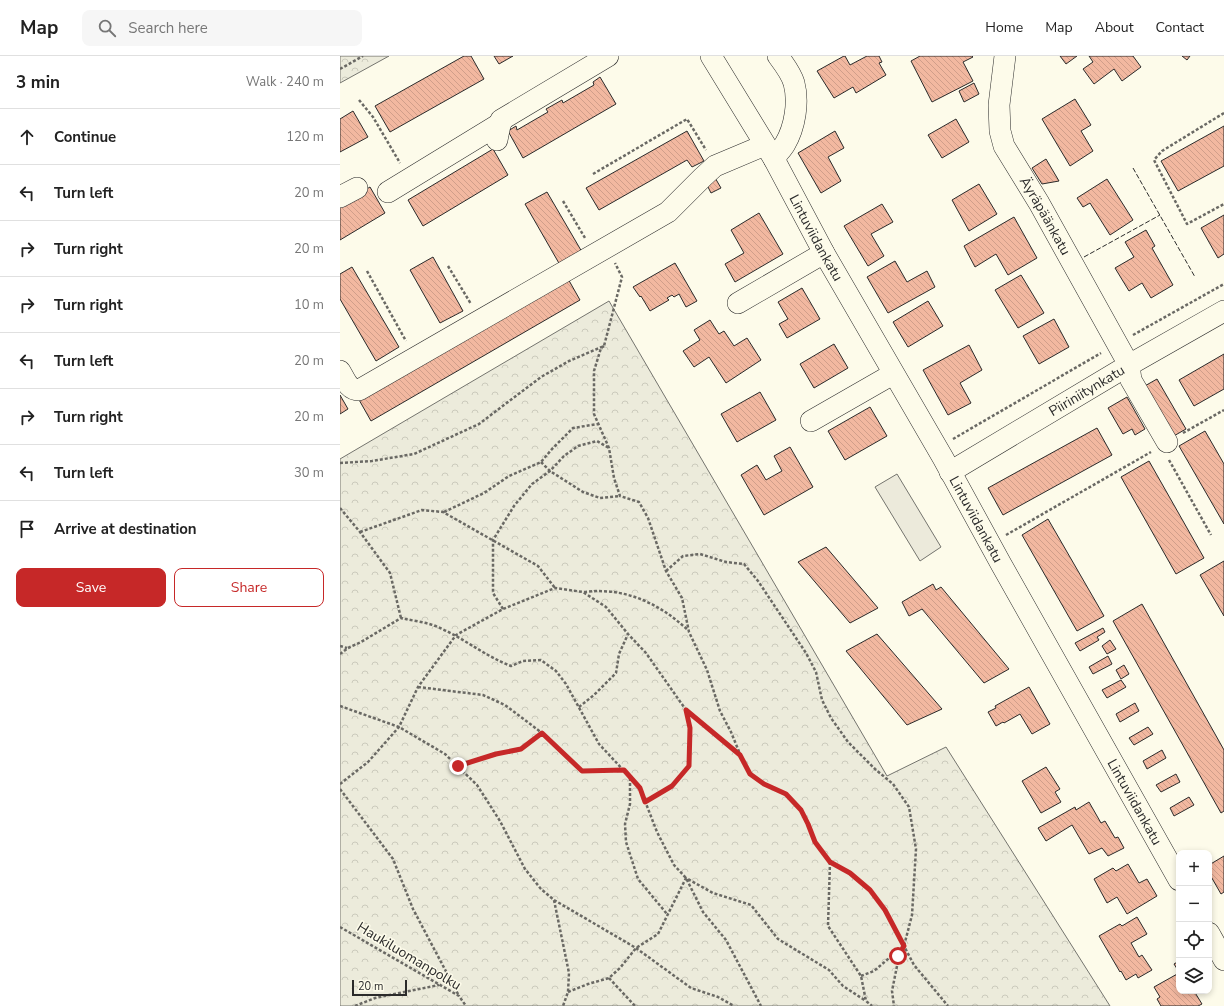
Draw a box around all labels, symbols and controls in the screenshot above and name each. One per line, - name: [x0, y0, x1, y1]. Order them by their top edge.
- search box: [82, 10, 362, 46]
- text: Map: [20, 15, 58, 41]
- icon: search: [96, 17, 118, 39]
- text: Search here: [128, 18, 208, 38]
- text: Home: [985, 18, 1023, 37]
- text: Map: [1045, 18, 1073, 37]
- text: About: [1095, 18, 1134, 37]
- text: Contact: [1156, 18, 1204, 37]
- text: 3 min: [16, 71, 60, 94]
- text: Walk · 240 m: [246, 73, 324, 91]
- icon: ahead: [16, 126, 38, 148]
- text: Continue: [54, 127, 116, 147]
- text: 120 m: [286, 128, 324, 146]
- street label: Äyräpäänkatu: [1015, 173, 1075, 258]
- icon: left: [16, 182, 38, 204]
- text: Turn left: [54, 183, 113, 203]
- text: 20 m: [294, 184, 324, 202]
- street label: Lintuviidankatu: [785, 191, 848, 284]
- icon: right: [16, 238, 38, 260]
- text: Turn right: [54, 239, 123, 259]
- text: 20 m: [294, 240, 324, 258]
- icon: right: [16, 294, 38, 316]
- text: Turn right: [54, 295, 123, 315]
- text: 10 m: [294, 296, 324, 314]
- icon: left: [16, 350, 38, 372]
- text: Turn left: [54, 351, 113, 371]
- text: 20 m: [294, 352, 324, 370]
- street label: Piiriniitynkatu: [1045, 360, 1128, 420]
- icon: right: [16, 406, 38, 428]
- text: Turn right: [54, 407, 123, 427]
- text: 20 m: [294, 408, 324, 426]
- icon: left: [16, 462, 38, 484]
- text: Turn left: [54, 463, 113, 483]
- text: 30 m: [294, 464, 324, 482]
- street label: Lintuviidankatu: [945, 473, 1008, 566]
- icon: arrive: [16, 518, 38, 540]
- text: Arrive at destination: [54, 519, 197, 539]
- button: Save: [16, 568, 166, 607]
- button: Share: [174, 568, 324, 607]
- street label: Lintuviidankatu: [1103, 755, 1167, 848]
- route end: [449, 757, 467, 775]
- map controls: [1176, 850, 1212, 994]
- button: +: [1176, 850, 1212, 886]
- button: −: [1176, 886, 1212, 922]
- street label: Haukiluomanpolku: [353, 917, 465, 995]
- button: locate: [1176, 922, 1212, 958]
- route start: [889, 947, 907, 965]
- button: layers: [1176, 958, 1212, 994]
- scale bar: [352, 978, 407, 997]
- text: 20 m: [358, 979, 383, 994]

